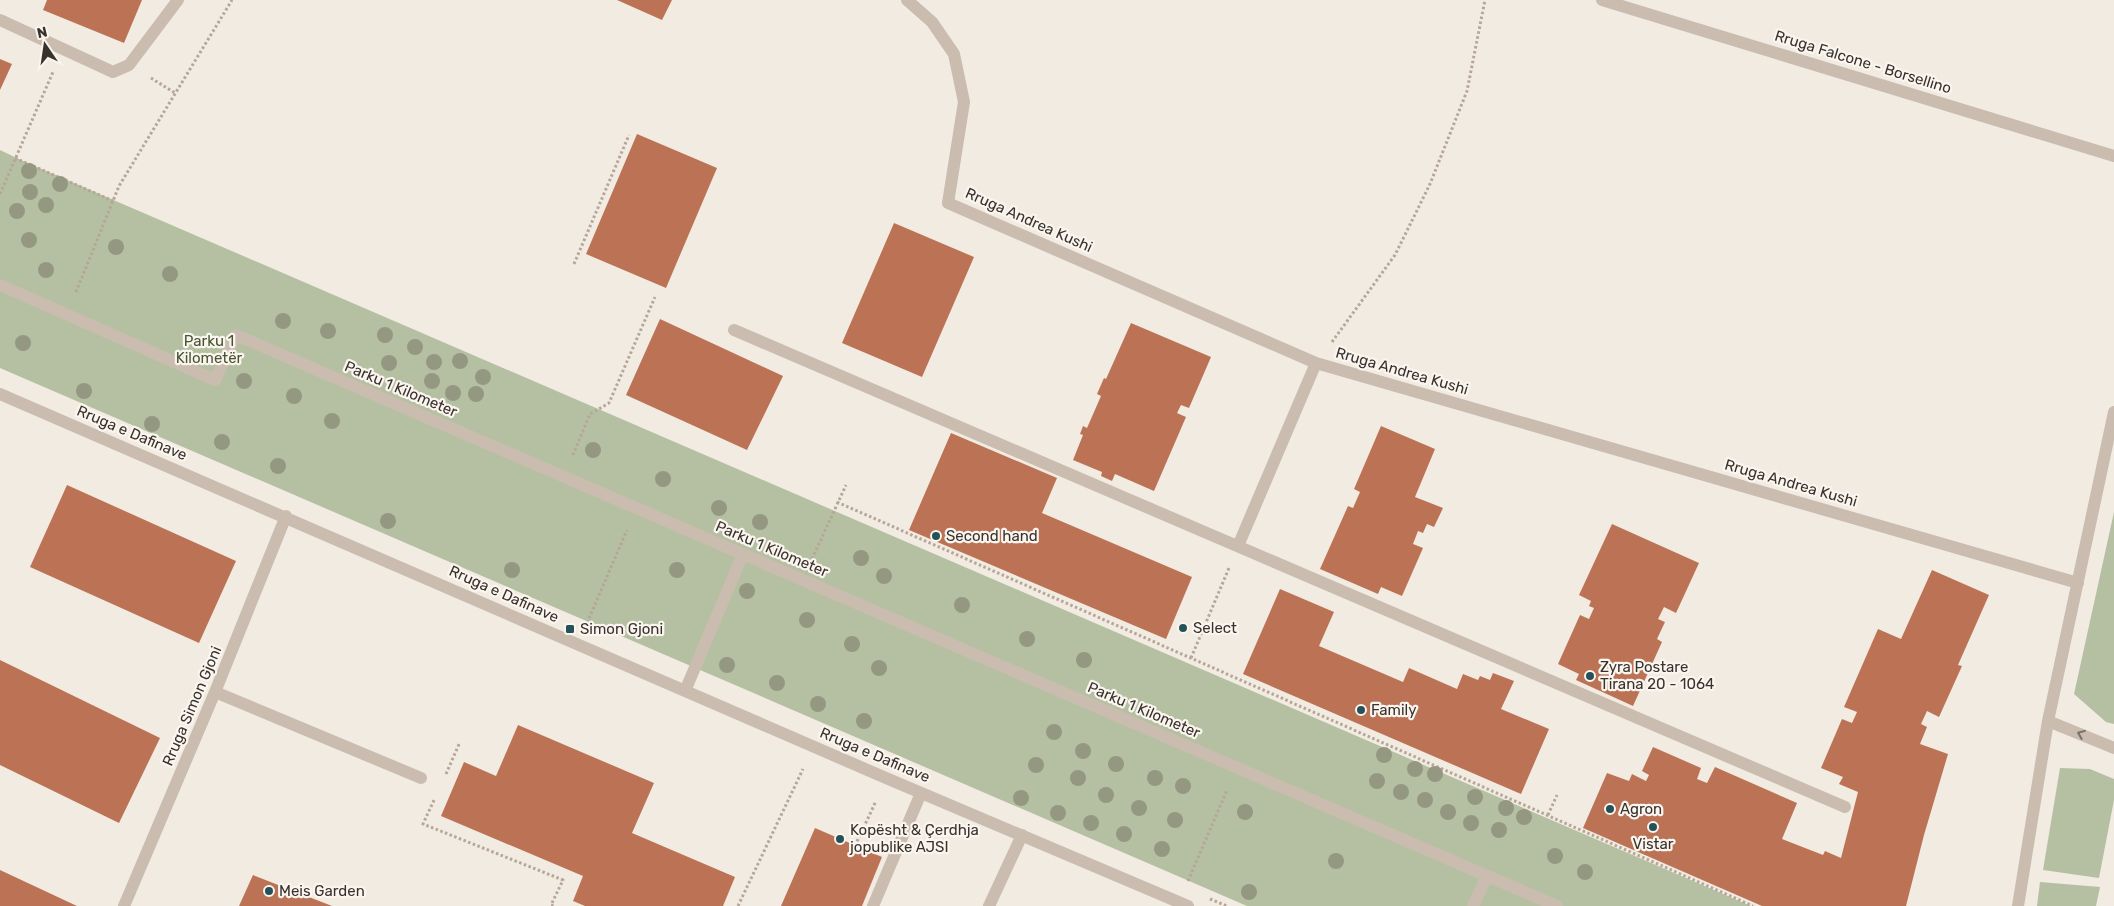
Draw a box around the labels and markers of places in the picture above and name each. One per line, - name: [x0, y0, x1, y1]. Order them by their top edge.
- place label: Second hand: [946, 527, 1038, 545]
- marker: Second hand: [930, 530, 942, 542]
- place label: Select: [1193, 619, 1237, 637]
- place label: Simon Gjoni: [580, 620, 663, 638]
- marker: Select: [1177, 622, 1189, 634]
- marker: Simon Gjoni: [564, 623, 576, 635]
- place label: Zyra Postare Tirana 20 - 1064: [1600, 658, 1714, 693]
- marker: Zyra Postare Tirana 20 - 1064: [1584, 670, 1596, 682]
- place label: Family: [1371, 701, 1417, 719]
- marker: Family: [1355, 704, 1367, 716]
- place label: Agron: [1620, 800, 1662, 818]
- marker: Agron: [1604, 803, 1616, 815]
- place label: Kopësht & Çerdhja jopublike AJSI: [849, 821, 979, 856]
- marker: Vistar: [1647, 821, 1659, 833]
- marker: Kopësht & Çerdhja jopublike AJSI: [834, 833, 846, 845]
- place label: Vistar: [1633, 835, 1674, 853]
- place label: Meis Garden: [279, 882, 365, 900]
- marker: Meis Garden: [263, 885, 275, 897]

